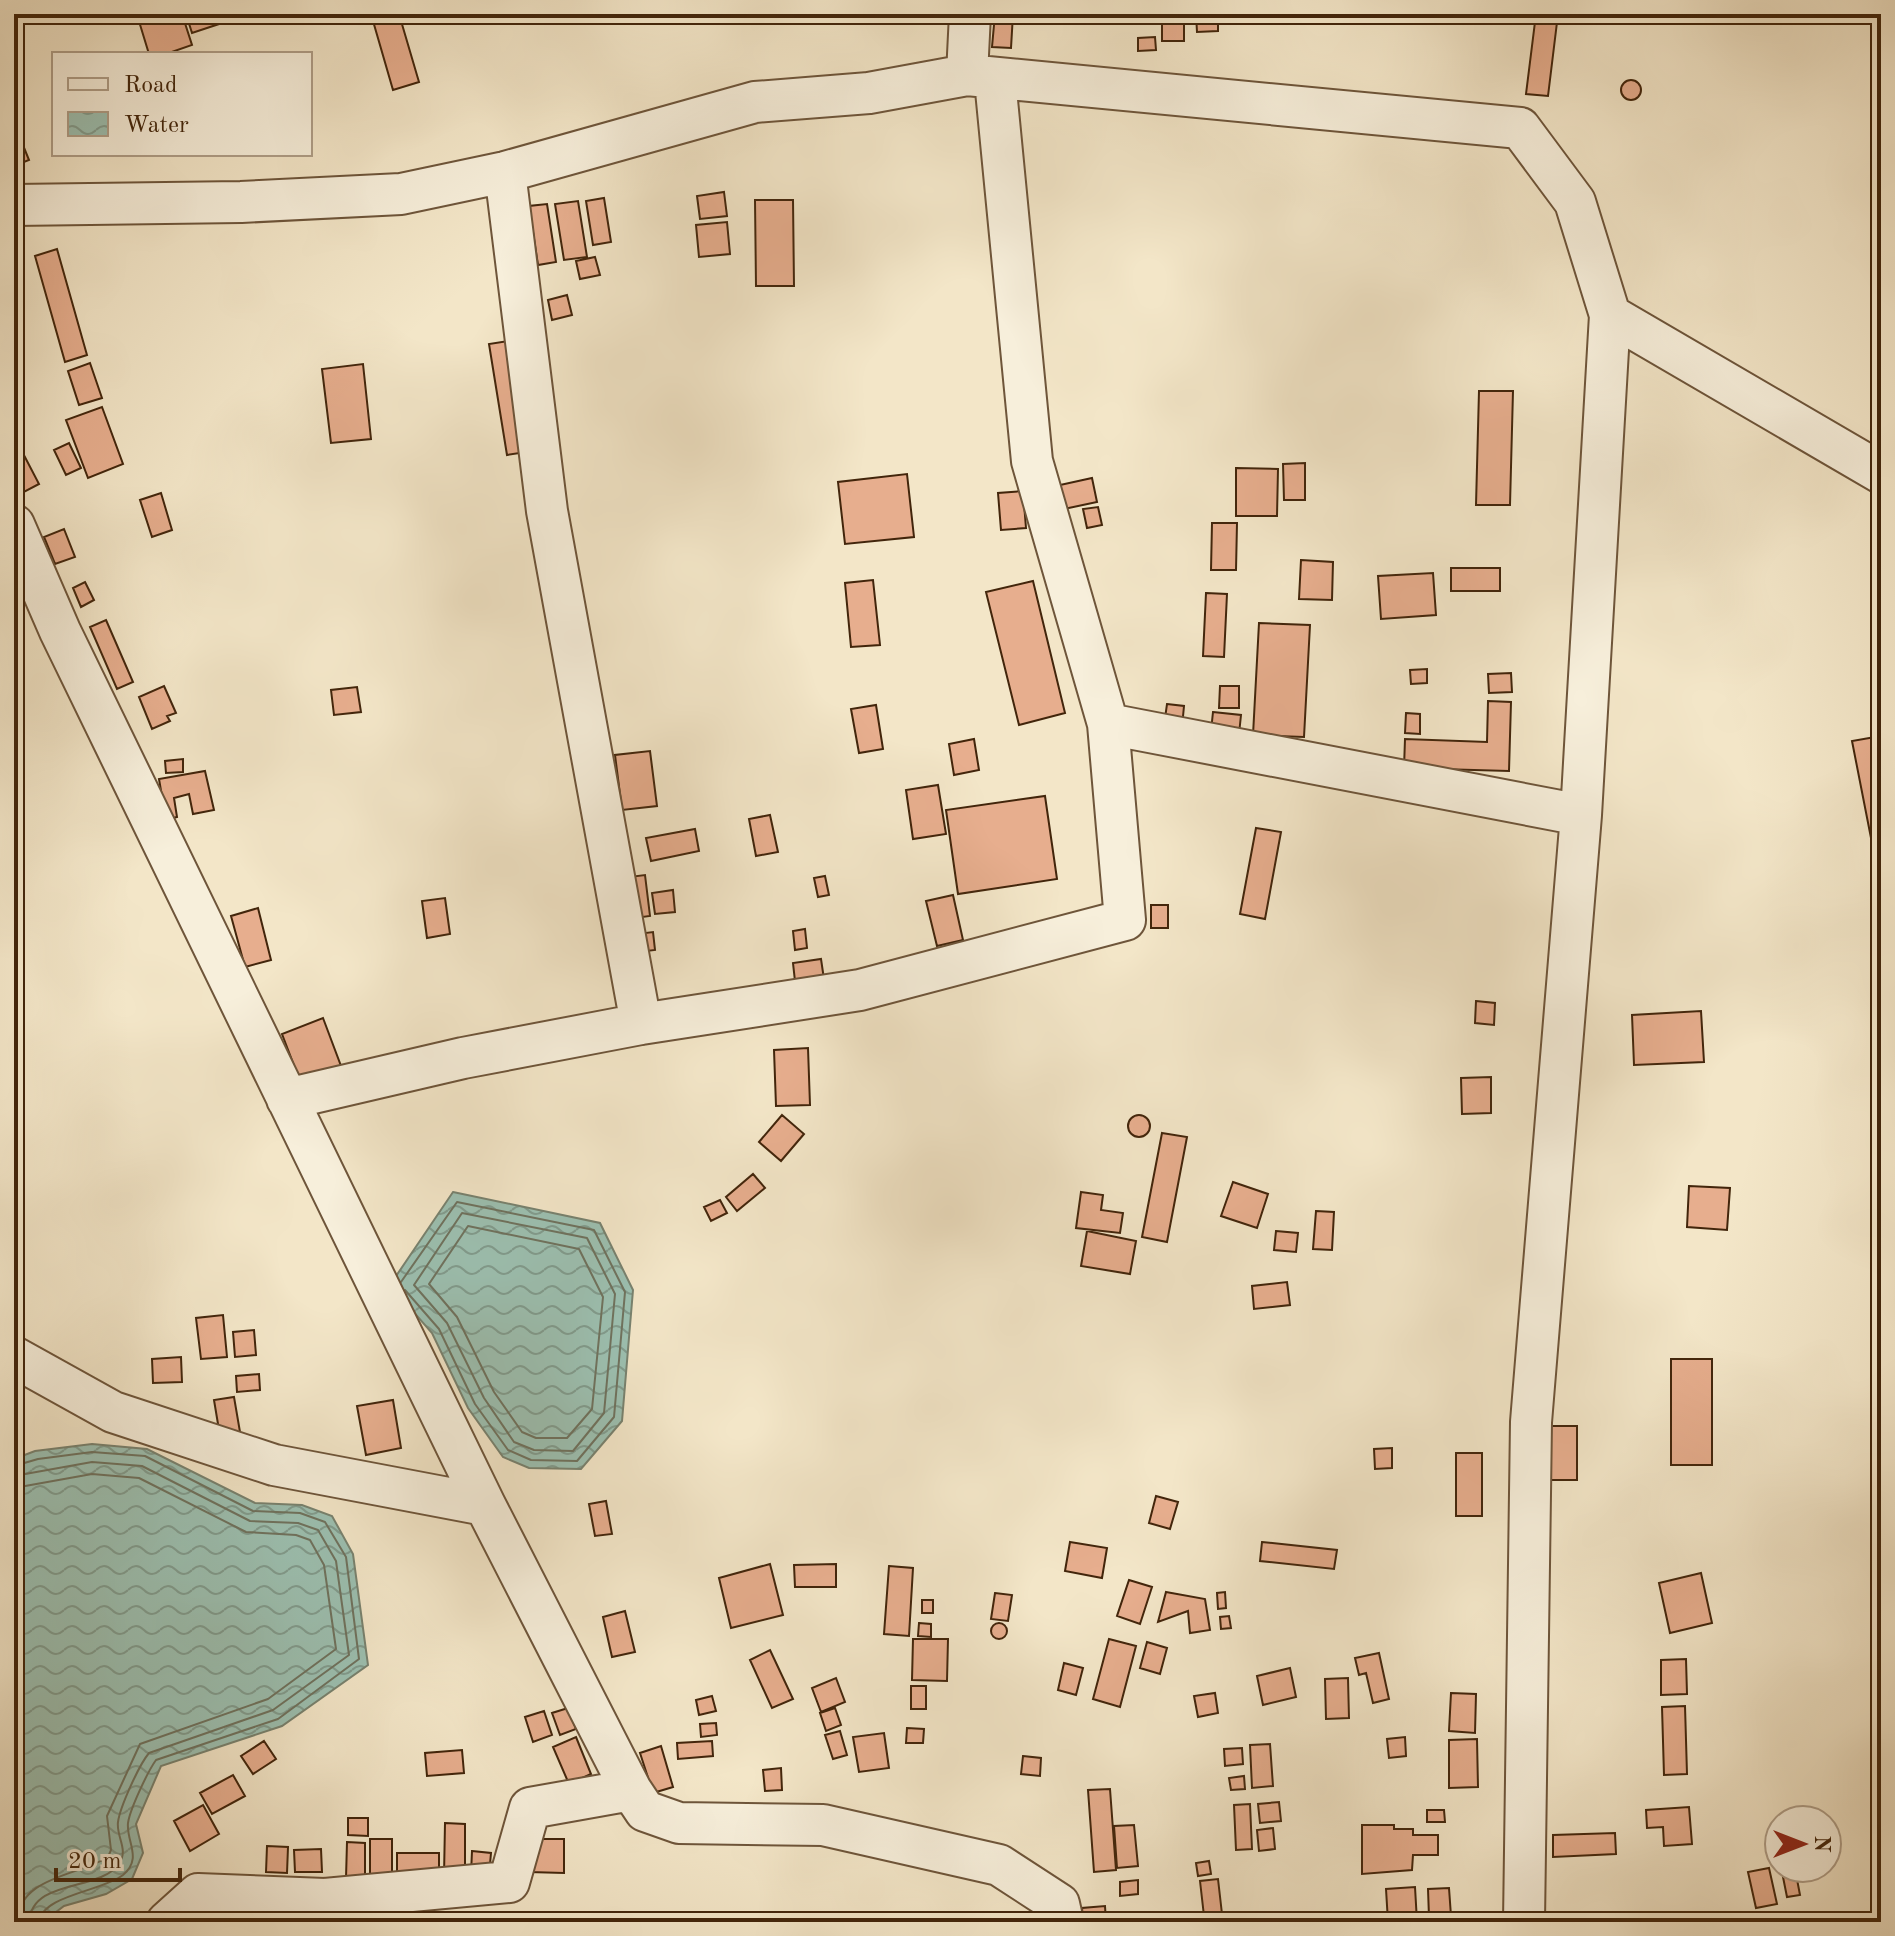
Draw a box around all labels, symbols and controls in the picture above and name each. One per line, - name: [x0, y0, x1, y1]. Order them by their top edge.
- legend: [52, 52, 312, 156]
- text: Road: [124, 74, 177, 98]
- text: Water: [124, 114, 189, 138]
- north arrow: [1763, 1804, 1843, 1884]
- scale bar: [56, 1832, 180, 1882]
- text: N: [1810, 1836, 1832, 1853]
- text: 20 m: [68, 1850, 122, 1874]

